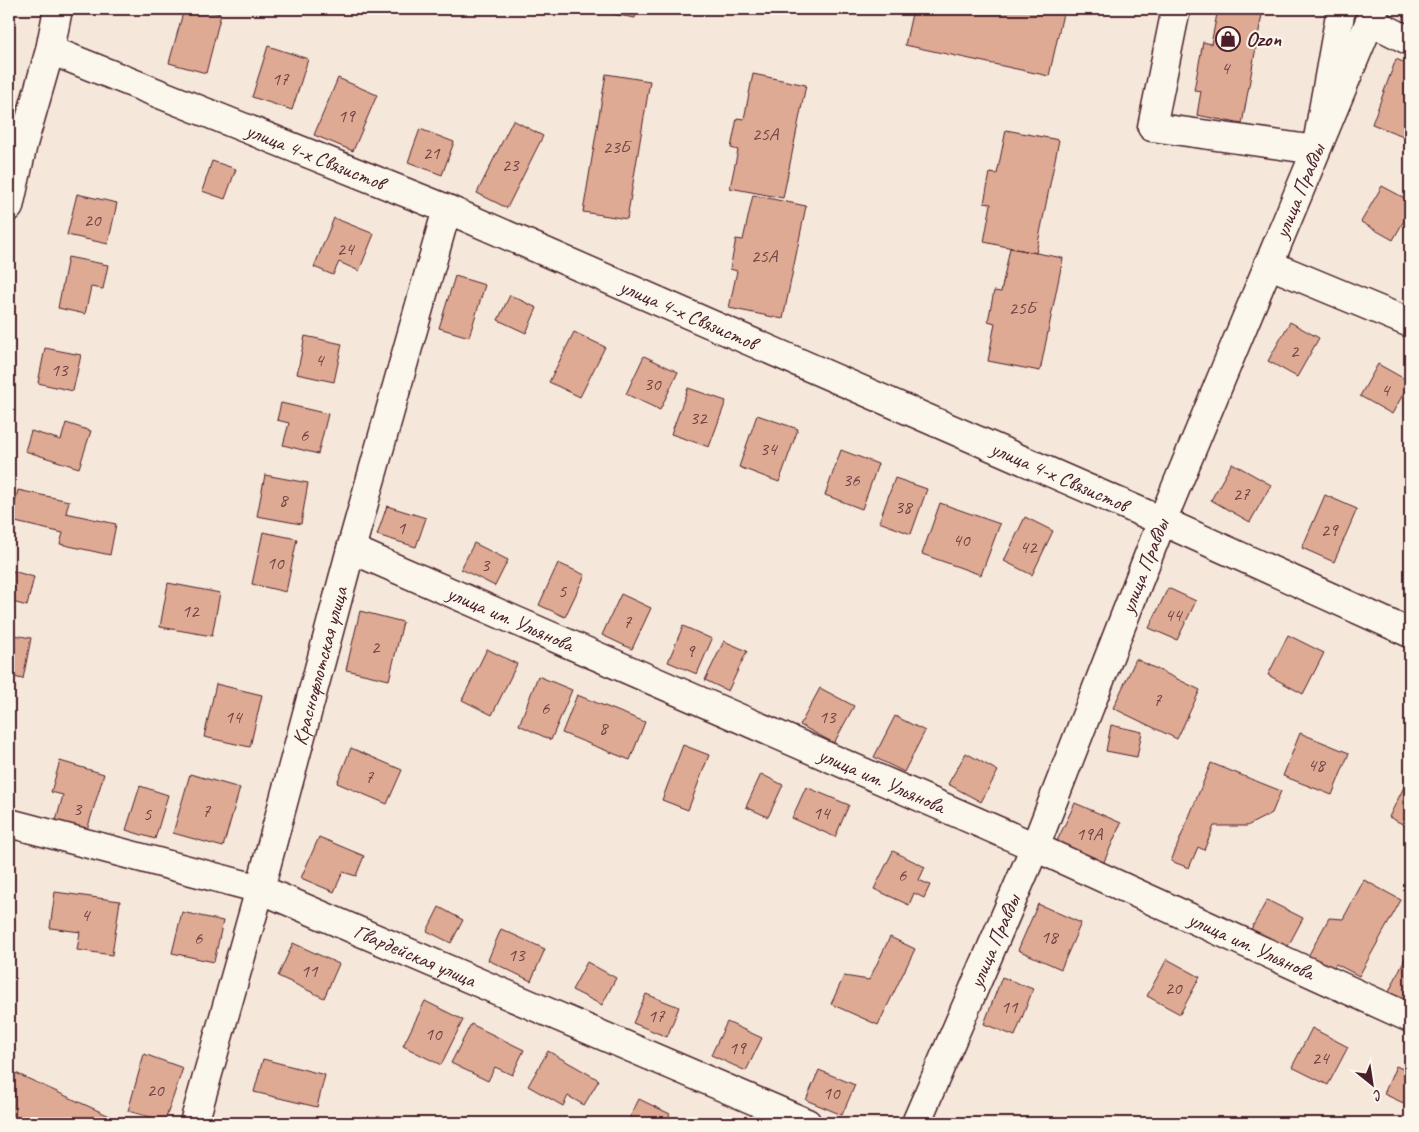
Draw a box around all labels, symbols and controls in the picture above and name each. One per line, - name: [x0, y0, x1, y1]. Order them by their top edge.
- shop icon: Ozon: [1215, 26, 1241, 52]
- place label: Ozon: [1246, 26, 1281, 52]
- house number: 4: [1221, 56, 1232, 80]
- house number: 17: [271, 67, 290, 91]
- house number: 19: [337, 104, 356, 128]
- street label: улица 4-х Связистов: [241, 116, 393, 197]
- house number: 25А: [752, 122, 780, 146]
- house number: 23Б: [603, 135, 633, 159]
- street label: улица Правды: [1267, 138, 1331, 244]
- house number: 21: [422, 141, 441, 165]
- house number: 23: [501, 153, 520, 177]
- house number: 20: [83, 208, 102, 232]
- house number: 24: [336, 237, 356, 261]
- house number: 25А: [751, 244, 779, 268]
- street label: улица 4-х Связистов: [614, 272, 765, 357]
- house number: 25Б: [1009, 296, 1039, 320]
- house number: 2: [1290, 339, 1300, 363]
- house number: 4: [315, 348, 326, 372]
- house number: 13: [50, 358, 69, 382]
- house number: 30: [643, 372, 662, 396]
- house number: 4: [1381, 378, 1392, 402]
- house number: 32: [689, 406, 708, 430]
- house number: 6: [300, 423, 310, 447]
- street label: улица 4-х Связистов: [985, 434, 1136, 519]
- house number: 34: [759, 437, 779, 461]
- house number: 36: [842, 468, 861, 492]
- house number: 27: [1232, 482, 1251, 506]
- house number: 8: [279, 488, 290, 512]
- house number: 38: [894, 495, 914, 519]
- street label: улица Правды: [1114, 513, 1175, 619]
- house number: 1: [397, 516, 407, 540]
- house number: 29: [1320, 518, 1339, 542]
- house number: 40: [952, 528, 971, 552]
- house number: 42: [1019, 535, 1038, 559]
- house number: 10: [266, 551, 285, 575]
- house number: 3: [481, 553, 491, 577]
- street label: улица им. Ульянова: [442, 579, 580, 658]
- house number: 5: [558, 579, 568, 603]
- street label: Краснофлотская улица: [286, 582, 354, 748]
- house number: 12: [181, 599, 200, 623]
- house number: 44: [1164, 603, 1184, 627]
- house number: 7: [623, 610, 633, 634]
- house number: 2: [371, 635, 381, 659]
- house number: 9: [686, 639, 696, 663]
- house number: 7: [1153, 688, 1163, 712]
- house number: 6: [541, 696, 551, 720]
- house number: 14: [224, 705, 244, 729]
- house number: 13: [818, 705, 837, 729]
- house number: 8: [599, 716, 610, 740]
- street label: улица им. Ульянова: [813, 741, 951, 820]
- house number: 48: [1307, 753, 1327, 777]
- house number: 7: [365, 765, 375, 789]
- house number: 3: [73, 797, 83, 821]
- house number: 7: [202, 799, 212, 823]
- house number: 14: [812, 801, 832, 825]
- house number: 5: [143, 802, 153, 826]
- house number: 19А: [1076, 822, 1104, 846]
- house number: 6: [898, 863, 908, 887]
- street label: улица Правды: [962, 889, 1027, 994]
- house number: 4: [81, 903, 92, 927]
- street label: улица им. Ульянова: [1183, 905, 1321, 987]
- street label: Гвардейская улица: [350, 918, 481, 993]
- house number: 18: [1040, 925, 1060, 949]
- house number: 6: [194, 926, 204, 950]
- house number: 13: [507, 943, 526, 967]
- house number: 11: [300, 959, 319, 983]
- house number: 20: [1164, 976, 1183, 1000]
- house number: 11: [1000, 995, 1019, 1019]
- house number: 17: [647, 1004, 666, 1028]
- house number: 10: [424, 1022, 443, 1046]
- house number: 19: [728, 1036, 747, 1060]
- house number: 24: [1311, 1046, 1331, 1070]
- north arrow: [1346, 1060, 1396, 1110]
- house number: 20: [146, 1078, 165, 1102]
- house number: 10: [822, 1081, 841, 1105]
- text: С: [1369, 1086, 1385, 1105]

